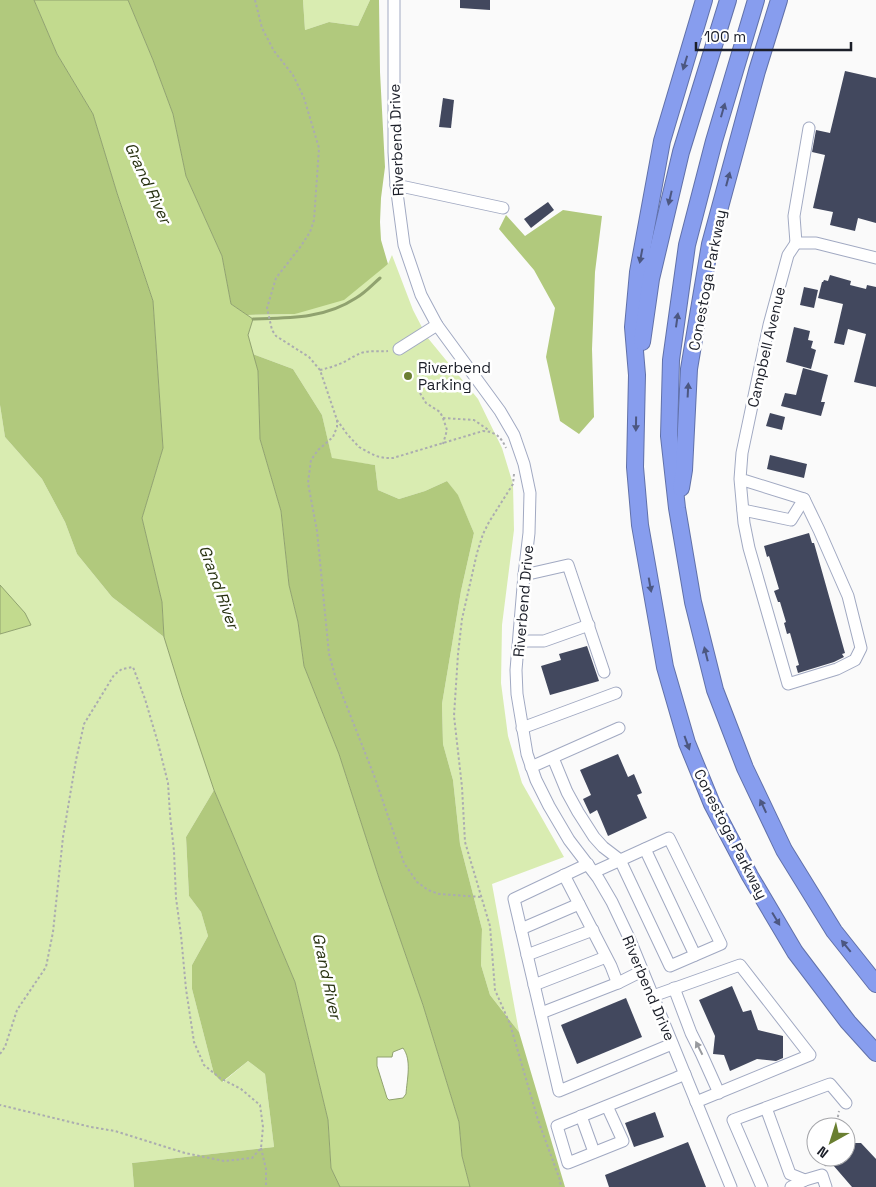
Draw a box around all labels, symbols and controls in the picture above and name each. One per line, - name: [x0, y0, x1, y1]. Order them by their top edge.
- scale bar: [696, 20, 851, 52]
- text: 100 m: [704, 27, 746, 46]
- one-way arrow: [681, 56, 689, 71]
- street label: Riverbend Drive: [385, 83, 407, 197]
- one-way arrow: [720, 103, 728, 118]
- water label: Grand River: [120, 139, 177, 229]
- one-way arrow: [724, 171, 732, 186]
- one-way arrow: [666, 191, 674, 206]
- street label: Conestoga Parkway: [684, 208, 730, 352]
- one-way arrow: [637, 248, 645, 263]
- street label: Campbell Avenue: [743, 285, 789, 409]
- one-way arrow: [673, 311, 681, 327]
- place label: Riverbend Parking: [418, 358, 491, 394]
- marker: Riverbend Parking: [402, 370, 414, 382]
- one-way arrow: [685, 381, 693, 397]
- one-way arrow: [632, 416, 640, 432]
- water label: Grand River: [194, 542, 245, 634]
- street label: Riverbend Drive: [509, 544, 537, 658]
- one-way arrow: [647, 578, 655, 594]
- one-way arrow: [702, 647, 710, 662]
- one-way arrow: [684, 736, 691, 751]
- street label: Conestoga Parkway: [690, 766, 772, 902]
- one-way arrow: [759, 799, 767, 813]
- one-way arrow: [771, 913, 780, 926]
- water label: Grand River: [308, 931, 347, 1023]
- street label: Riverbend Drive: [618, 932, 680, 1044]
- one-way arrow: [840, 939, 851, 952]
- one-way arrow: [695, 1041, 703, 1056]
- north arrow: [806, 1117, 856, 1167]
- text: N: [814, 1142, 832, 1162]

